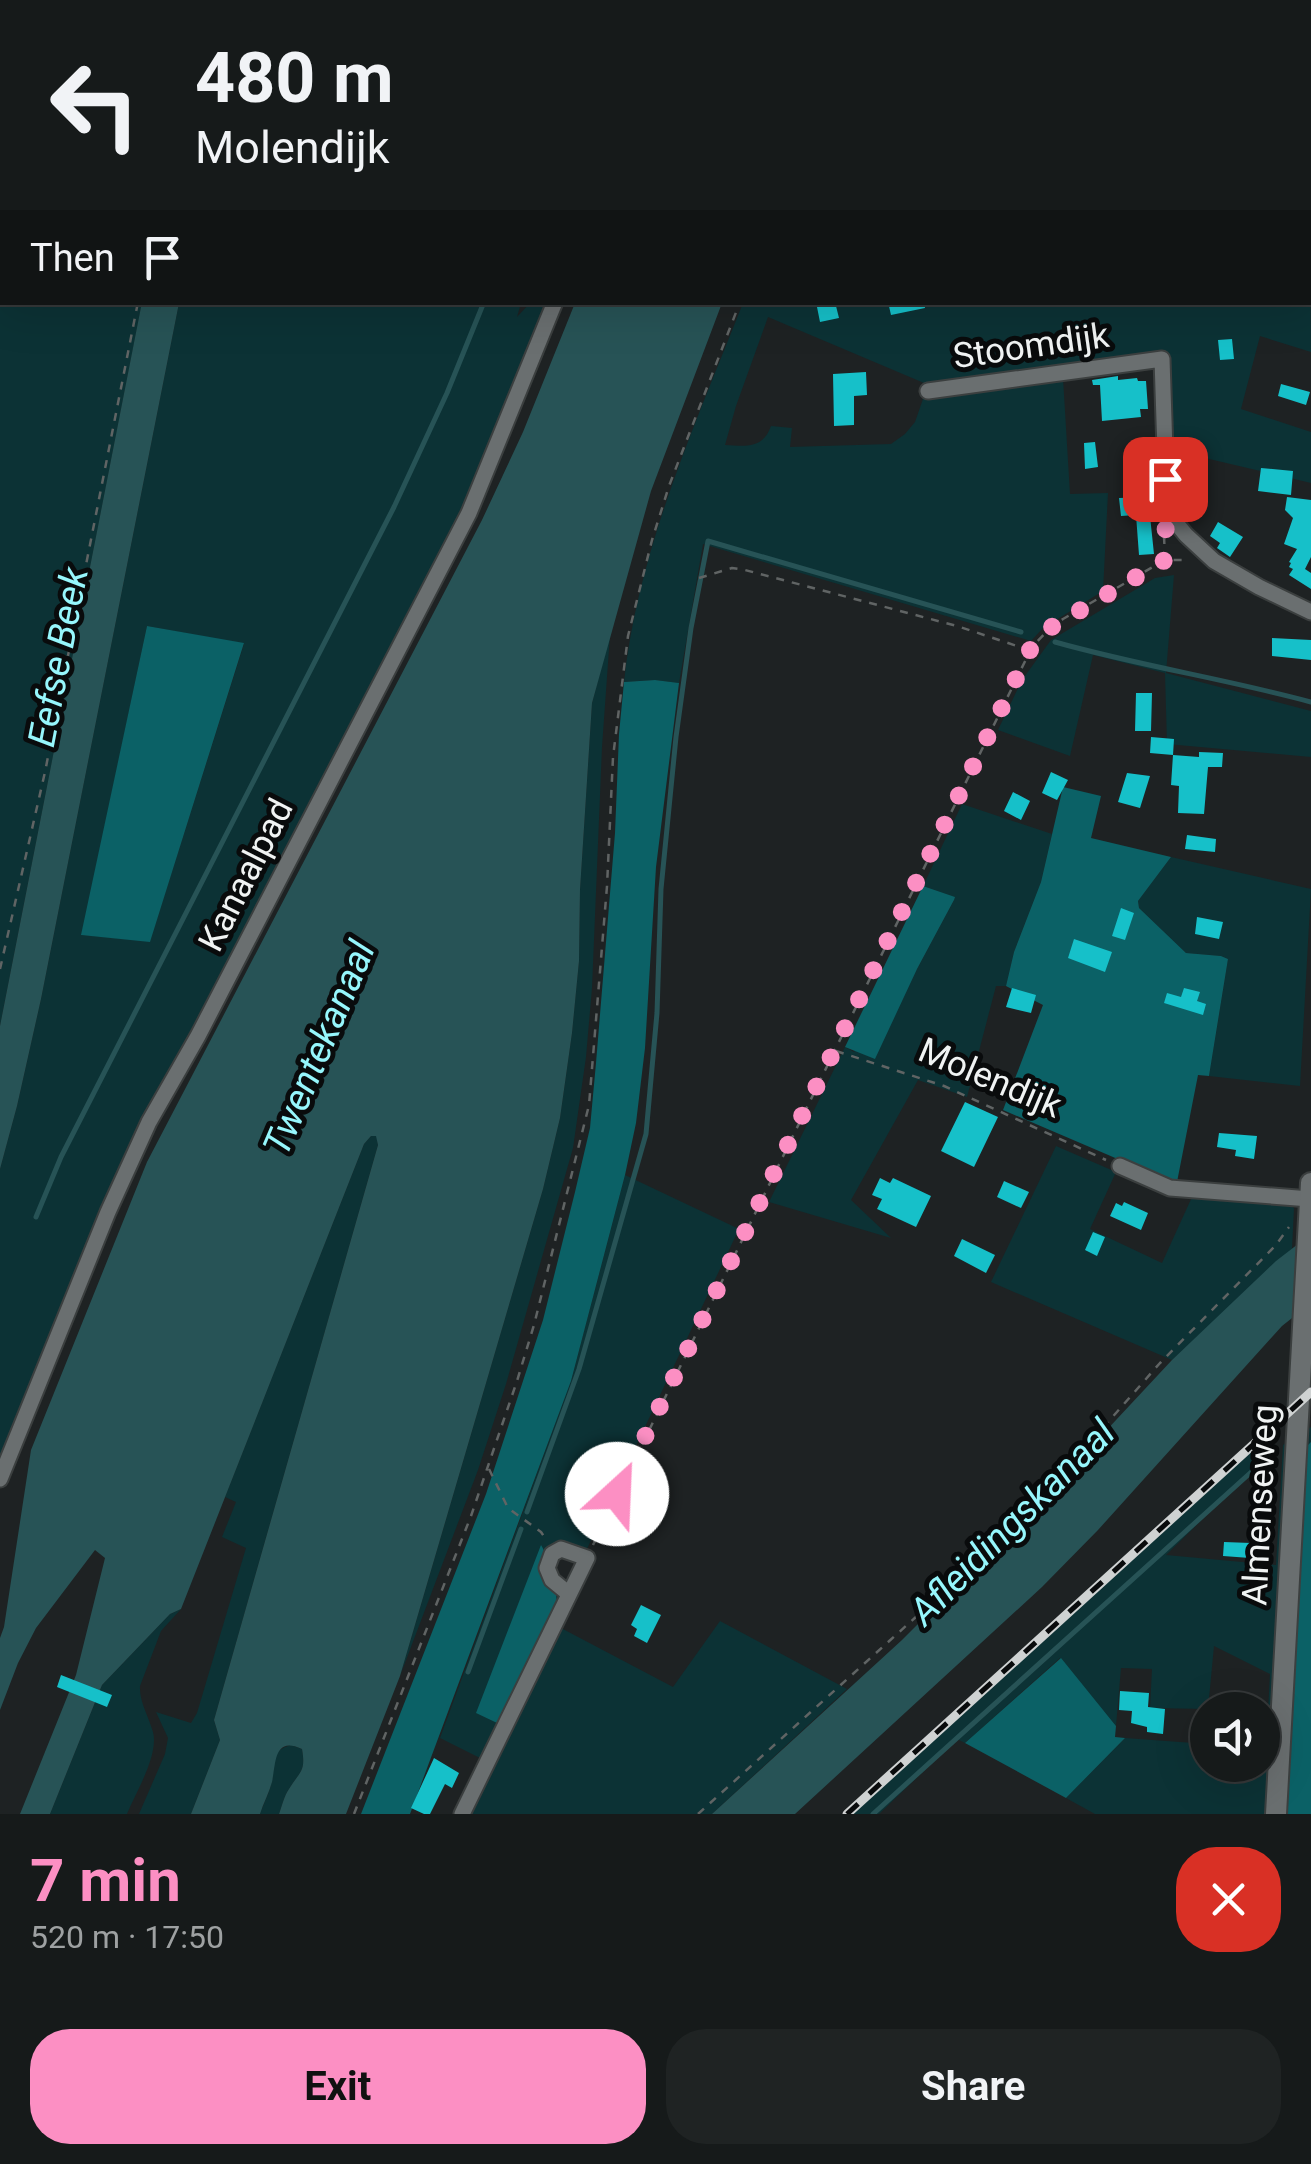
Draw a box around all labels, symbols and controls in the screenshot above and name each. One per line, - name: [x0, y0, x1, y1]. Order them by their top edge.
- text: 480 m: [195, 37, 394, 119]
- icon: left: [30, 40, 160, 170]
- text: Molendijk: [195, 121, 390, 174]
- icon: arrive: [135, 230, 190, 285]
- text: Then: [30, 236, 115, 280]
- street label: Stoomdijk: [950, 315, 1112, 377]
- pin: [1123, 437, 1208, 522]
- icon: arrive: [1138, 452, 1193, 507]
- water label: Eefse Beek: [19, 562, 97, 750]
- street label: Kanaalpad: [190, 792, 302, 958]
- water label: Twentekanaal: [254, 933, 384, 1162]
- street label: Molendijk: [912, 1030, 1068, 1127]
- street label: Almenseweg: [1234, 1404, 1286, 1606]
- water label: Afleidingskanaal: [899, 1410, 1124, 1635]
- position arrow: [565, 1442, 669, 1546]
- map controls: [1190, 1692, 1280, 1782]
- button: sound: [1190, 1692, 1280, 1782]
- text: 7 min: [30, 1845, 181, 1916]
- button: close: [1176, 1847, 1281, 1952]
- text: 520 m · 17:50: [30, 1918, 224, 1956]
- button: Exit: [30, 2029, 646, 2144]
- button: Share: [666, 2029, 1281, 2144]

